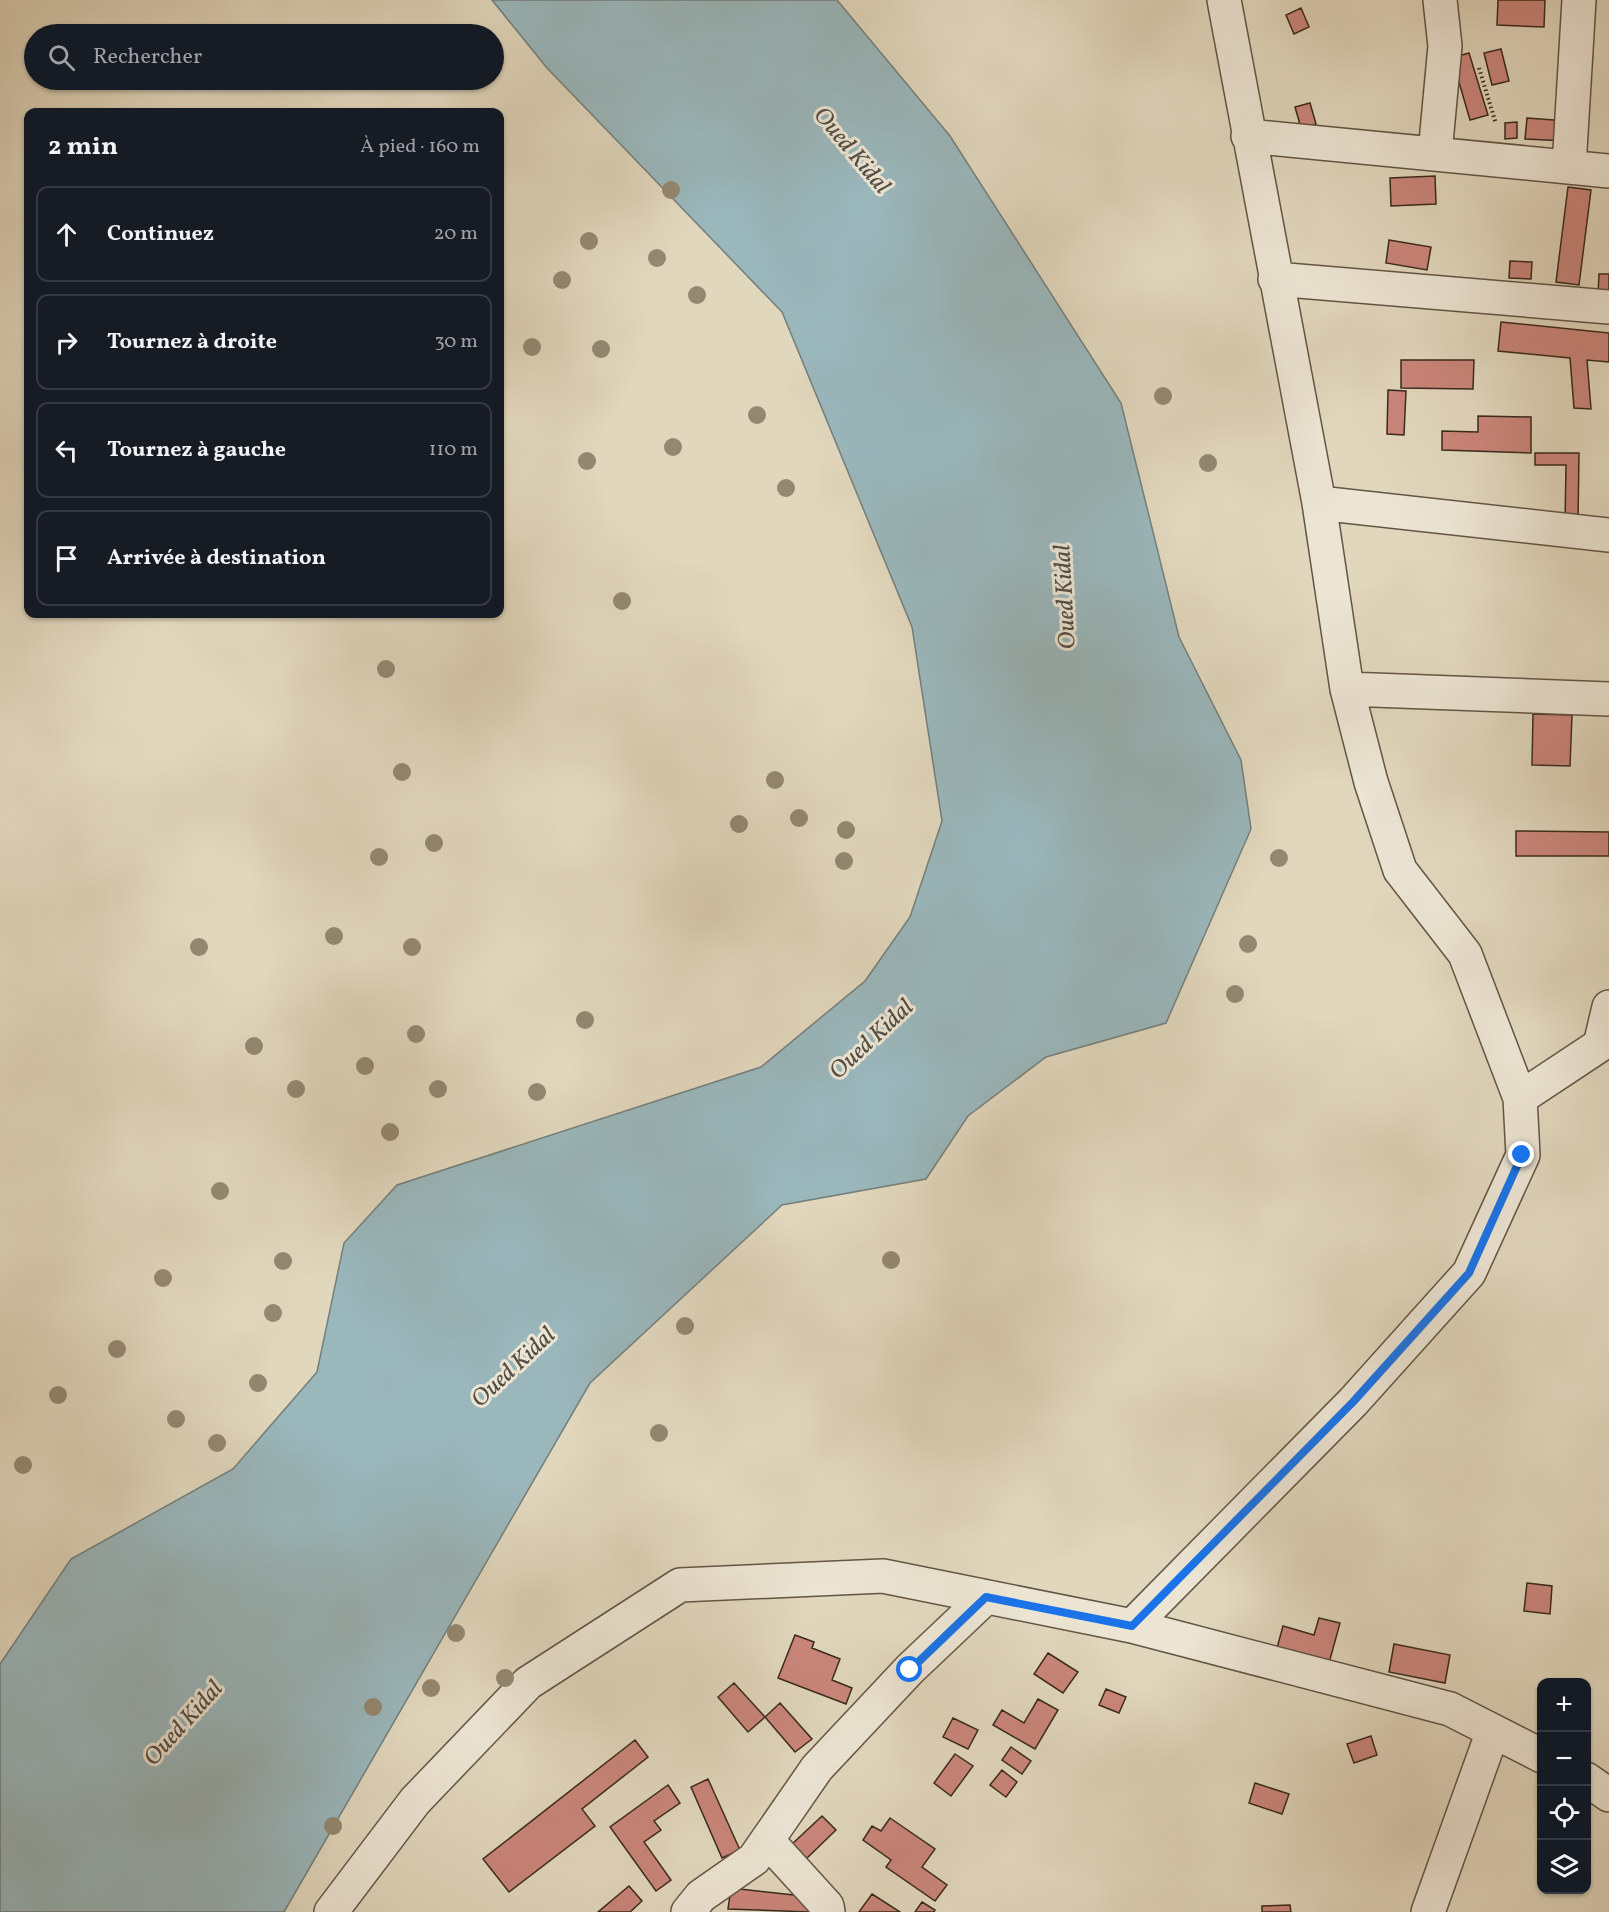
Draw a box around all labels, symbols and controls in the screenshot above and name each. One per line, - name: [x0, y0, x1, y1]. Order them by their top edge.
- search box: [24, 24, 504, 90]
- icon: search: [45, 41, 78, 74]
- text: Rechercher: [93, 42, 202, 73]
- water label: Oued Kidal: [804, 100, 898, 202]
- text: 2 min: [48, 129, 118, 165]
- text: À pied · 160 m: [360, 133, 480, 161]
- icon: ahead: [50, 218, 83, 251]
- text: Continuez: [107, 219, 214, 250]
- text: 20 m: [434, 220, 478, 248]
- icon: right: [50, 326, 83, 359]
- text: Tournez à droite: [107, 327, 277, 358]
- text: 30 m: [434, 328, 478, 356]
- icon: left: [50, 434, 83, 467]
- text: Tournez à gauche: [107, 435, 286, 466]
- text: 110 m: [429, 436, 478, 464]
- icon: arrive: [50, 542, 83, 575]
- text: Arrivée à destination: [107, 543, 326, 574]
- water label: Oued Kidal: [1046, 544, 1086, 650]
- water label: Oued Kidal: [822, 992, 922, 1088]
- route end: [1508, 1141, 1534, 1167]
- water label: Oued Kidal: [464, 1320, 564, 1416]
- route start: [896, 1656, 922, 1682]
- water label: Oued Kidal: [136, 1674, 232, 1774]
- map controls: [1537, 1678, 1591, 1894]
- button: +: [1537, 1678, 1591, 1732]
- button: −: [1537, 1732, 1591, 1786]
- button: locate: [1537, 1786, 1591, 1840]
- button: layers: [1537, 1840, 1591, 1894]

